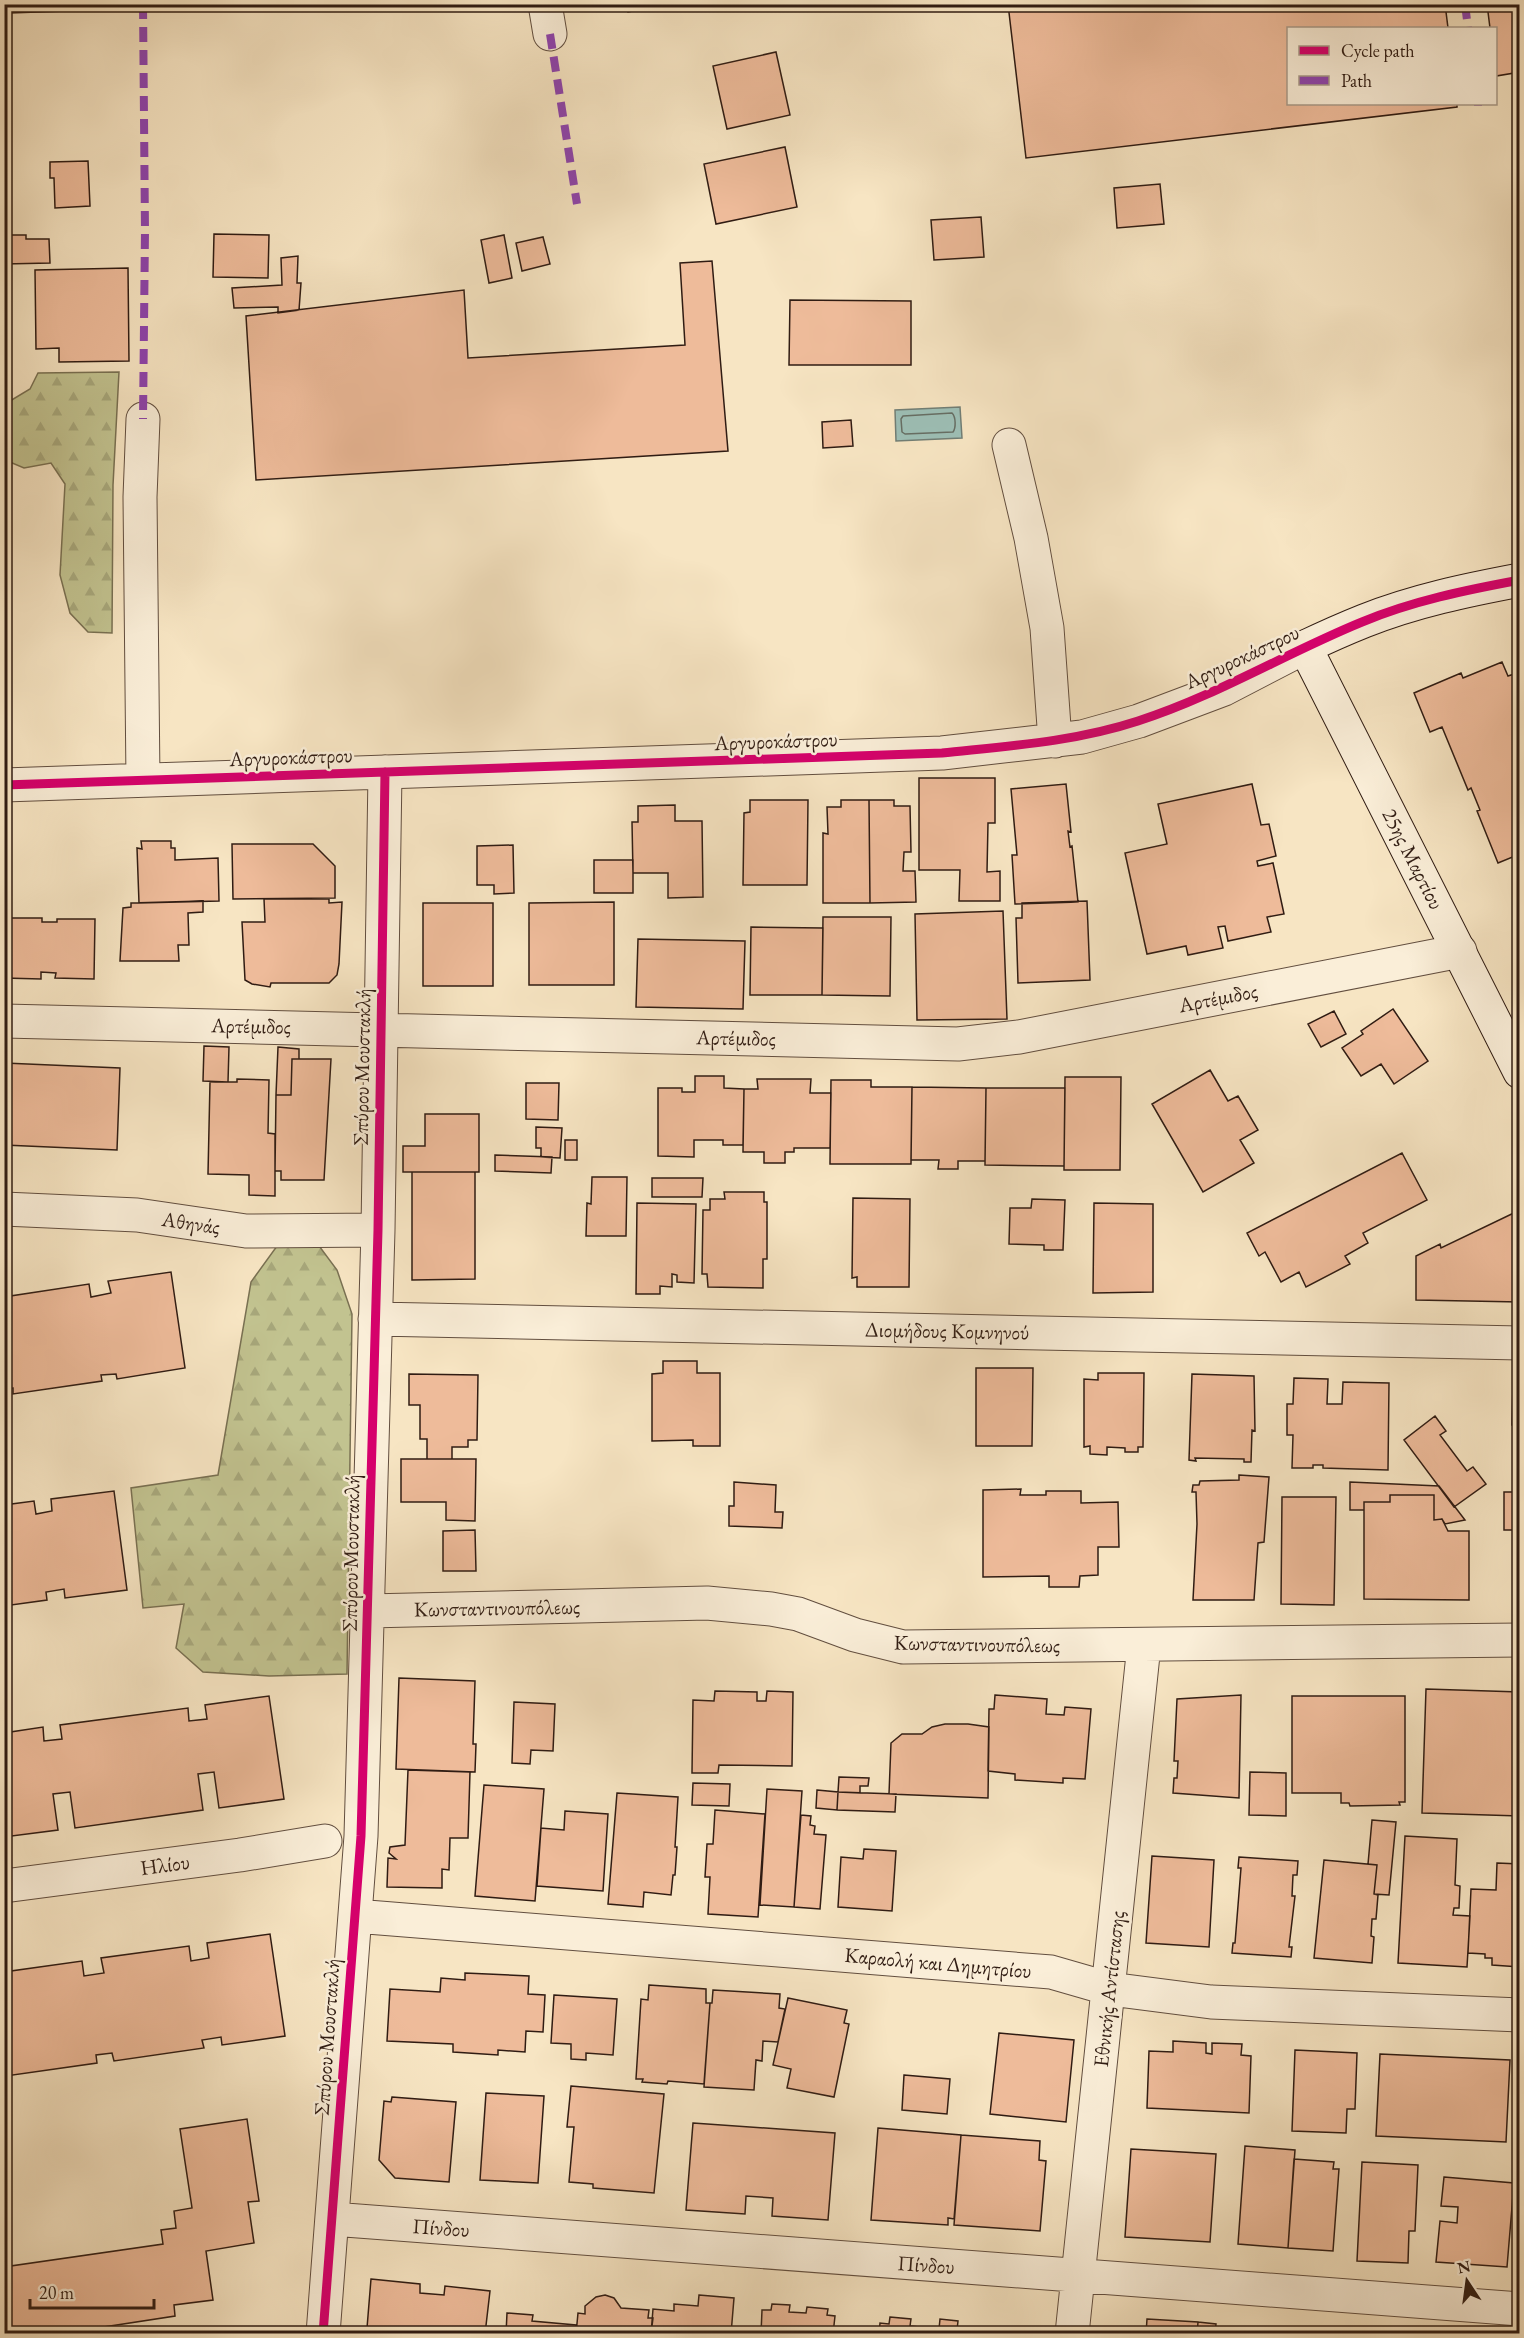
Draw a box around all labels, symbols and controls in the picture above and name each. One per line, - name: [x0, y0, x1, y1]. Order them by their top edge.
- legend: [1287, 27, 1497, 105]
- text: Cycle path: [1341, 39, 1415, 62]
- text: Path: [1341, 69, 1372, 92]
- street label: Αργυροκάστρου: [1179, 618, 1303, 695]
- street label: Αργυροκάστρου: [713, 725, 838, 756]
- street label: Αργυροκάστρου: [228, 741, 353, 772]
- street label: 25ης Μαρτίου: [1377, 804, 1450, 914]
- street label: Αρτέμιδος: [1175, 977, 1260, 1019]
- street label: Σπύρου Μουστακλή: [347, 988, 376, 1146]
- street label: Αρτέμιδος: [210, 1011, 291, 1040]
- street label: Αρτέμιδος: [695, 1023, 776, 1052]
- street label: Αθηνάς: [159, 1205, 222, 1240]
- street label: Διομήδους Κομνηνού: [865, 1316, 1029, 1345]
- street label: Σπύρου Μουστακλή: [336, 1474, 365, 1632]
- street label: Κωνσταντινουπόλεως: [414, 1593, 580, 1622]
- street label: Κωνσταντινουπόλεως: [894, 1629, 1060, 1658]
- street label: Ηλίου: [139, 1848, 191, 1881]
- street label: Εθνικής Αντίστασης: [1087, 1909, 1130, 2068]
- street label: Καραολή και Δημητρίου: [843, 1941, 1033, 1984]
- street label: Σπύρου Μουστακλή: [308, 1958, 345, 2116]
- street label: Πίνδου: [412, 2212, 471, 2243]
- street label: Πίνδου: [897, 2249, 956, 2280]
- north arrow: [1437, 2251, 1497, 2311]
- text: N: [1455, 2255, 1472, 2279]
- scale bar: [30, 2272, 154, 2310]
- text: 20 m: [39, 2281, 74, 2304]

